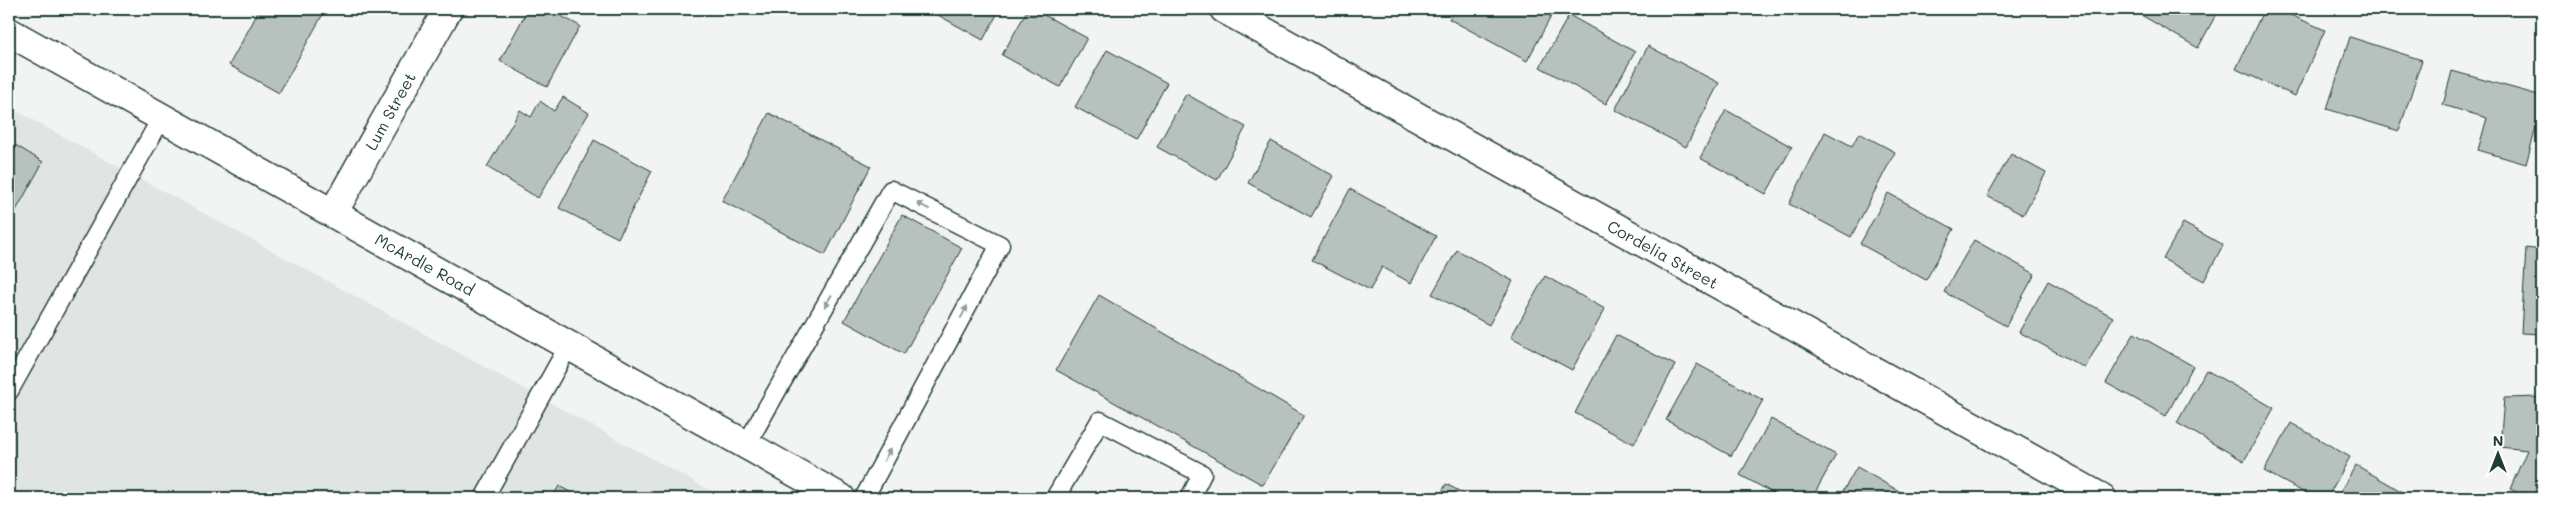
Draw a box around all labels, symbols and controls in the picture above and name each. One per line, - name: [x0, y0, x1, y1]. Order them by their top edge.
- street label: Lum Street: [360, 68, 420, 154]
- one-way arrow: [915, 202, 930, 210]
- street label: Cordelia Street: [1604, 215, 1722, 293]
- street label: McArdle Road: [372, 228, 478, 300]
- one-way arrow: [824, 294, 833, 307]
- one-way arrow: [960, 305, 968, 319]
- north arrow: [2474, 430, 2524, 480]
- text: N: [2493, 431, 2503, 450]
- one-way arrow: [883, 448, 891, 463]

